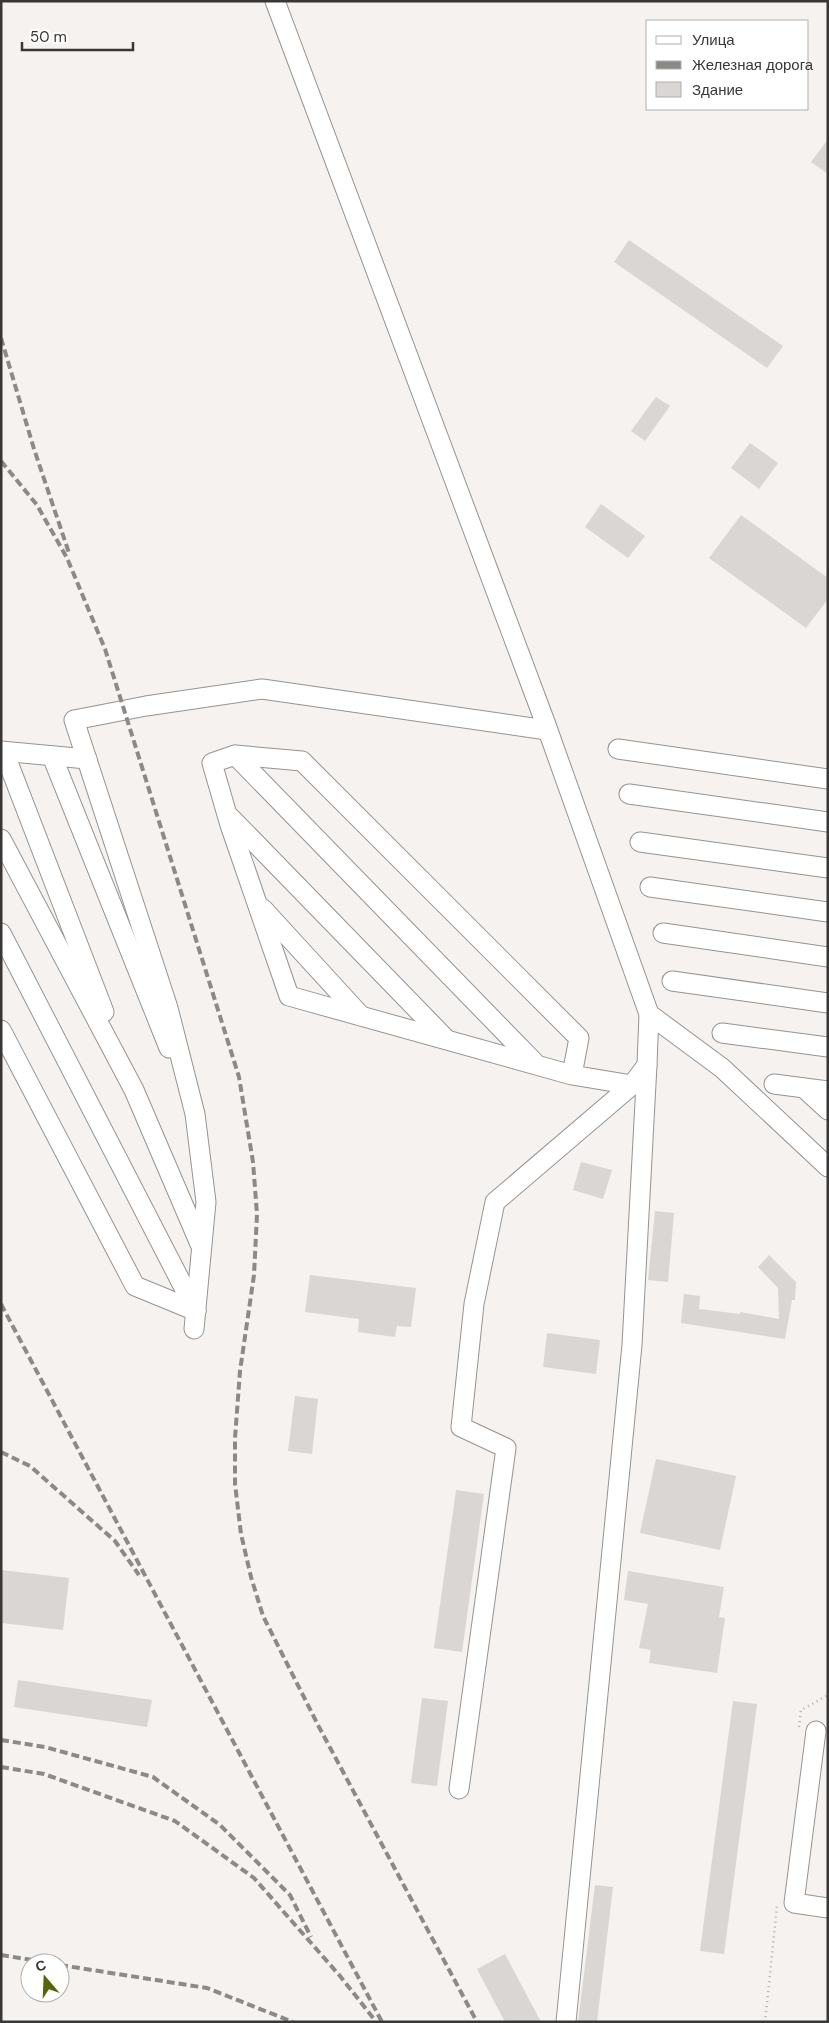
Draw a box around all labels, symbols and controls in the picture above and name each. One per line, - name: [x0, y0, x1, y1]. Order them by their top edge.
- scale bar: [22, 20, 134, 52]
- legend: [646, 20, 809, 110]
- text: 50 m: [30, 27, 67, 47]
- text: Улица: [692, 30, 735, 50]
- text: Железная дорога: [692, 55, 814, 75]
- text: Здание: [692, 80, 743, 100]
- north arrow: [20, 1953, 70, 2003]
- text: С: [33, 1956, 48, 1976]

